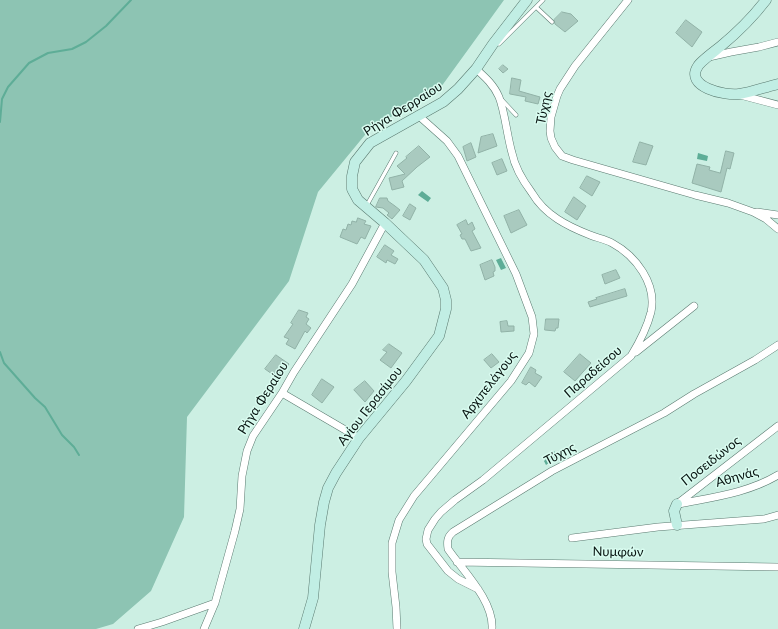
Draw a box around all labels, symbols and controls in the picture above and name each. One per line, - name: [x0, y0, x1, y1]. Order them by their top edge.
- street label: Ρήγα Φερραίου: [361, 79, 445, 139]
- street label: Τύχης: [533, 90, 555, 126]
- street label: Παραδείσου: [561, 343, 625, 401]
- street label: Αρχιπελάγους: [458, 348, 520, 422]
- street label: Ρήγα Φεραίου: [234, 359, 292, 437]
- street label: Αγίου Γερασίμου: [334, 363, 406, 449]
- street label: Ποσειδώνος: [678, 433, 744, 489]
- street label: Τύχης: [542, 439, 578, 469]
- street label: Αθηνάς: [714, 463, 760, 491]
- street label: Νυμφών: [592, 544, 644, 560]

